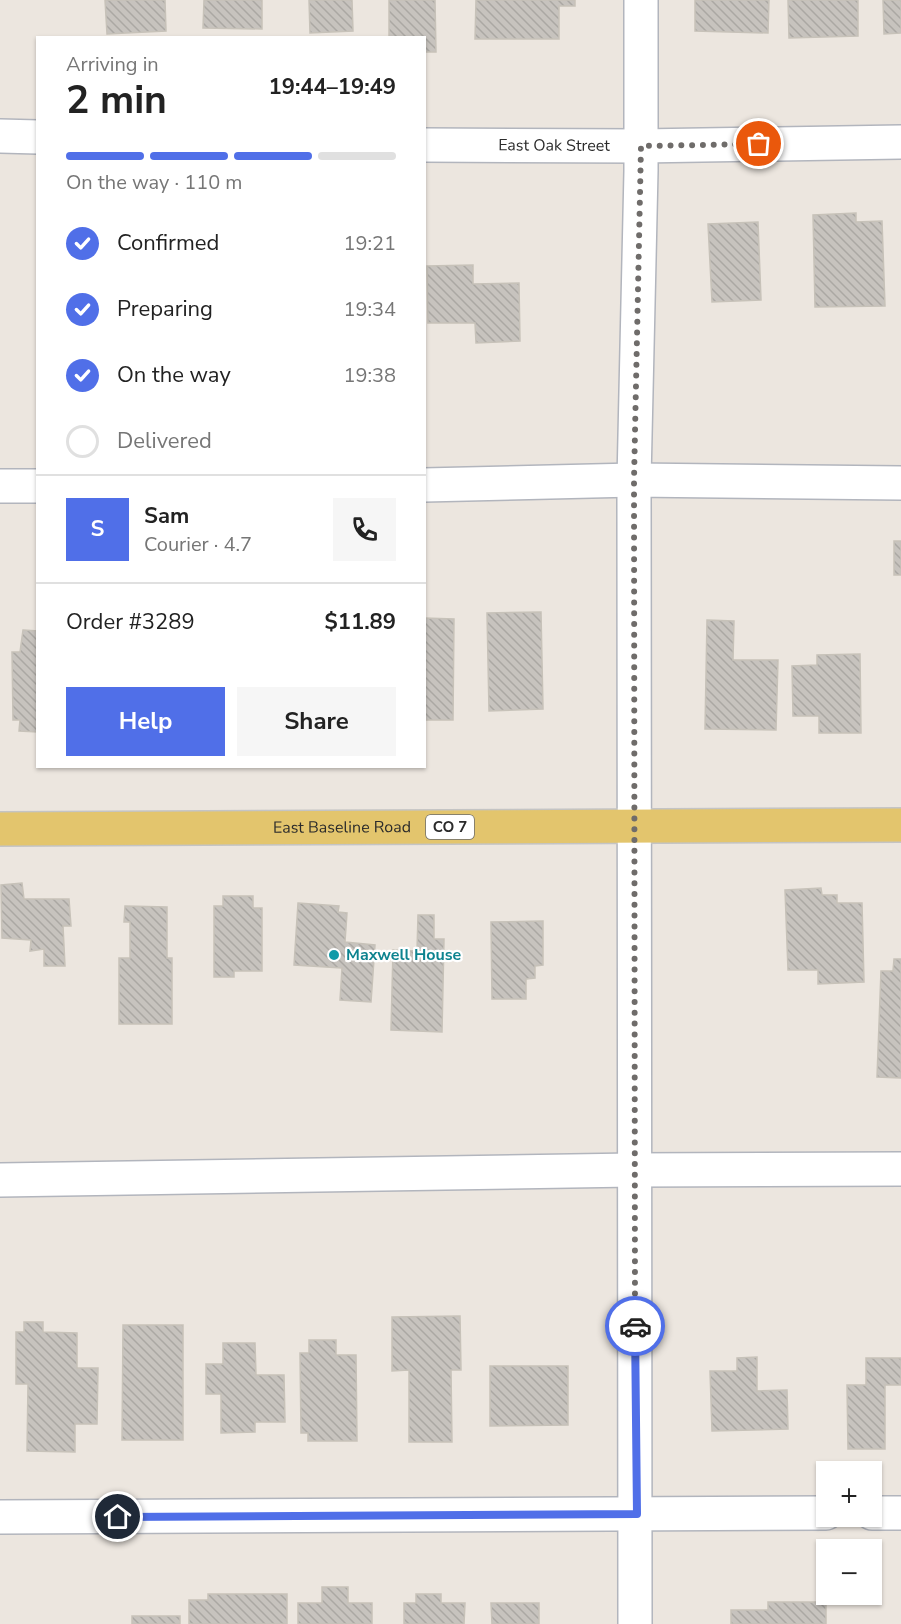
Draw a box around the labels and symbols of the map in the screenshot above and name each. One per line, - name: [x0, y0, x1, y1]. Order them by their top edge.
- pin: [733, 118, 784, 169]
- street label: East Oak Street: [498, 134, 610, 157]
- road number: CO 7: [426, 815, 474, 839]
- street label: East Baseline Road: [273, 816, 411, 839]
- place label: Maxwell House: [346, 944, 462, 966]
- marker: Maxwell House: [327, 948, 341, 962]
- courier: [605, 1296, 665, 1356]
- pin: [92, 1491, 143, 1542]

